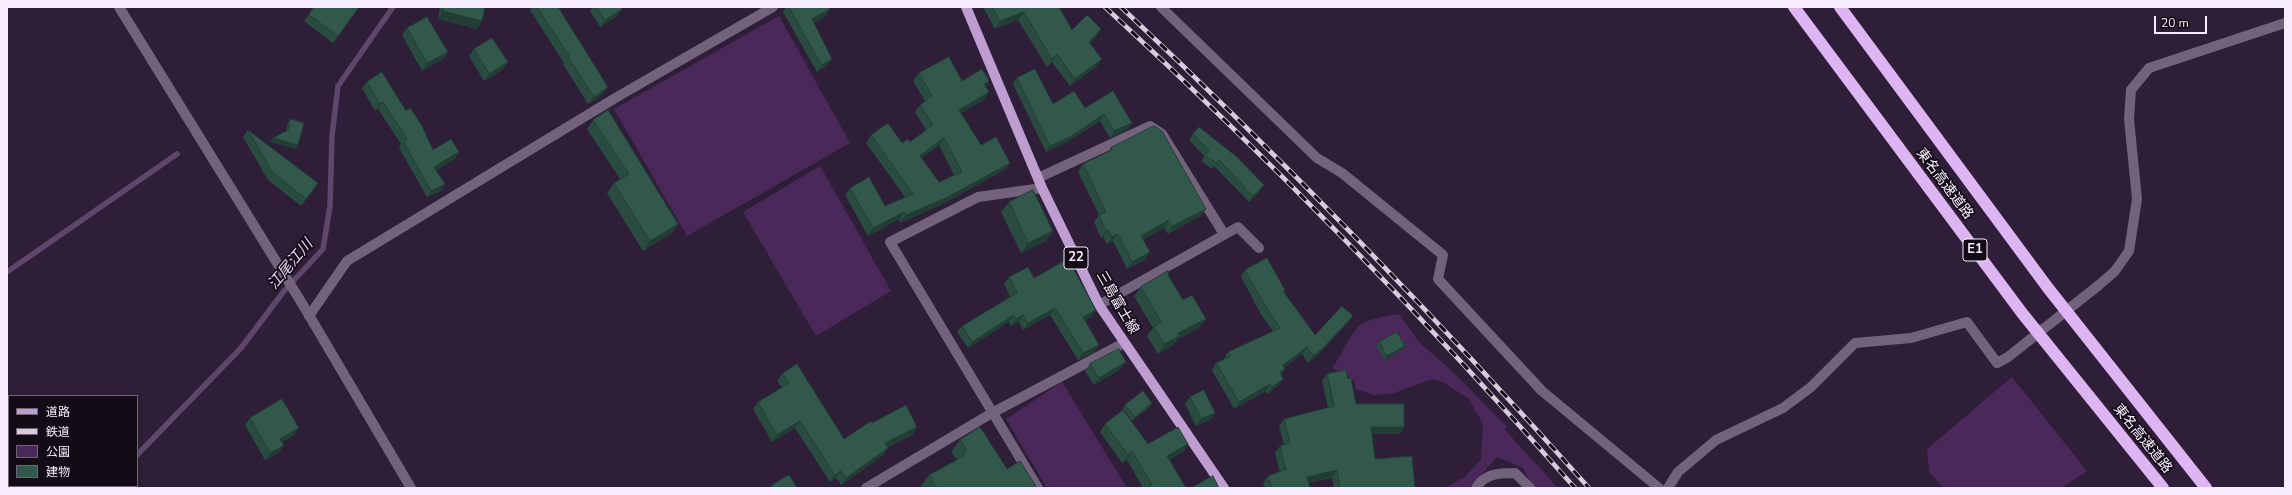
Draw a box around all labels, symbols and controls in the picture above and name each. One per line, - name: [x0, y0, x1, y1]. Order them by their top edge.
- scale bar: [2156, 8, 2209, 34]
- text: 20 m: [2161, 15, 2189, 31]
- street label: 東名高速道路: [1912, 145, 1976, 223]
- water label: 江尾江川: [265, 236, 317, 294]
- road number: E1: [1963, 239, 1987, 261]
- road number: 22: [1064, 247, 1088, 269]
- street label: 三島富士線: [1092, 268, 1142, 338]
- legend: [8, 395, 138, 487]
- street label: 東名高速道路: [2109, 401, 2175, 477]
- text: 道路: [46, 404, 70, 420]
- text: 鉄道: [46, 424, 70, 440]
- text: 公園: [46, 444, 70, 460]
- text: 建物: [46, 464, 70, 480]

